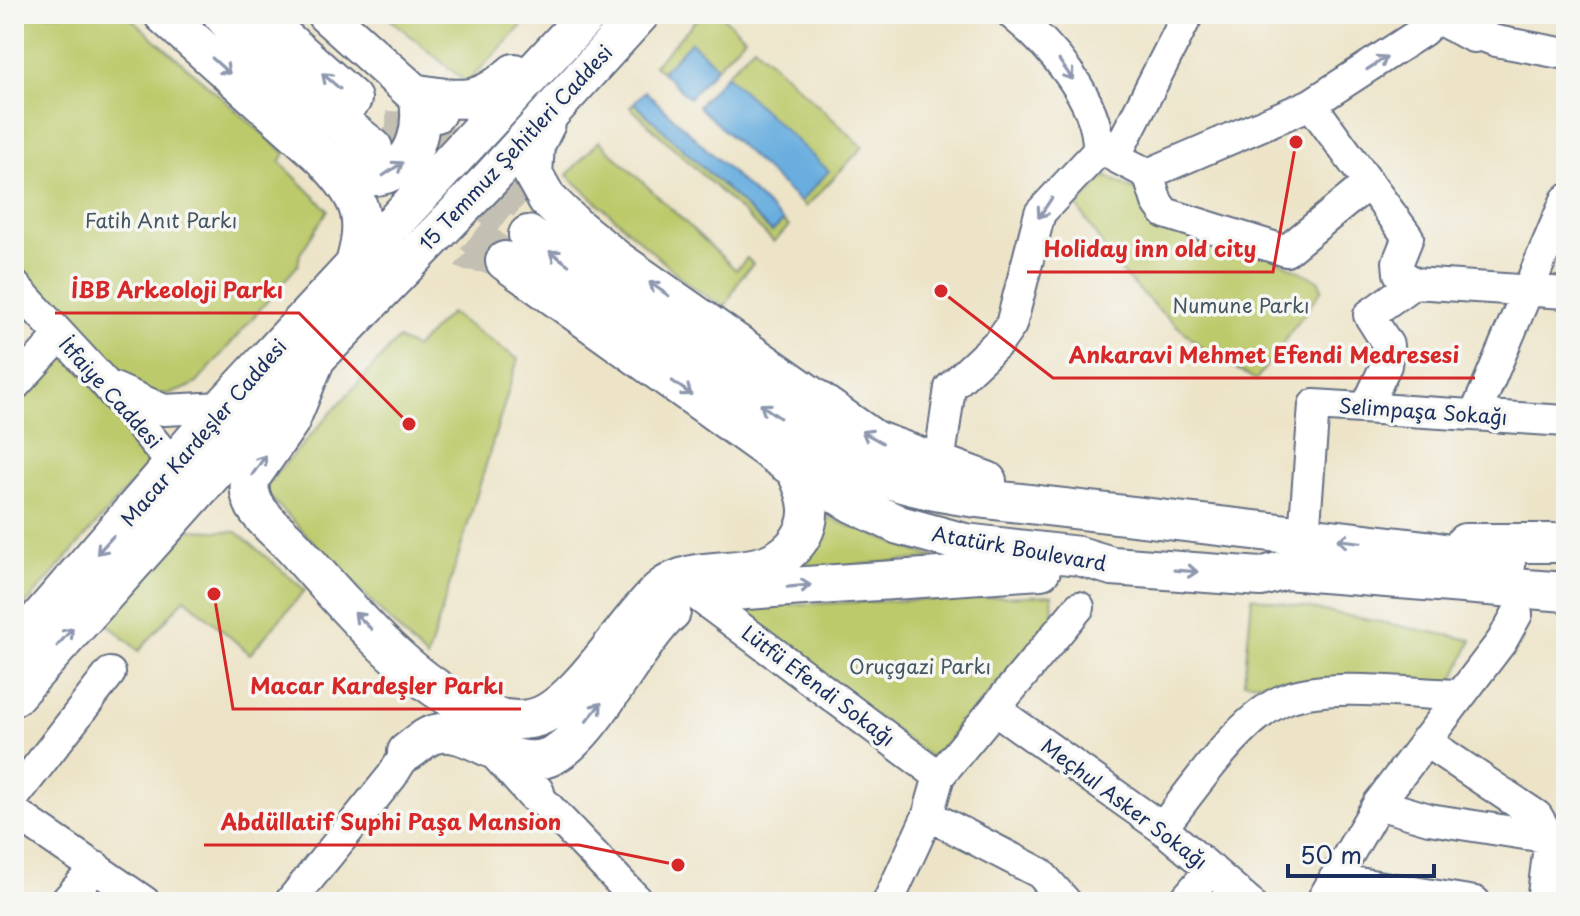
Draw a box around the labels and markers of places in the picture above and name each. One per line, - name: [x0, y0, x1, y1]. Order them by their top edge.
- callout: Holiday inn old city: [1027, 226, 1273, 272]
- callout: İBB Arkeoloji Parkı: [55, 267, 299, 313]
- callout: Ankaravi Mehmet Efendi Medresesi: [1053, 332, 1475, 378]
- callout: Macar Kardeşler Parkı: [233, 663, 521, 709]
- callout: Abdüllatif Suphi Paşa Mansion: [204, 799, 579, 845]

